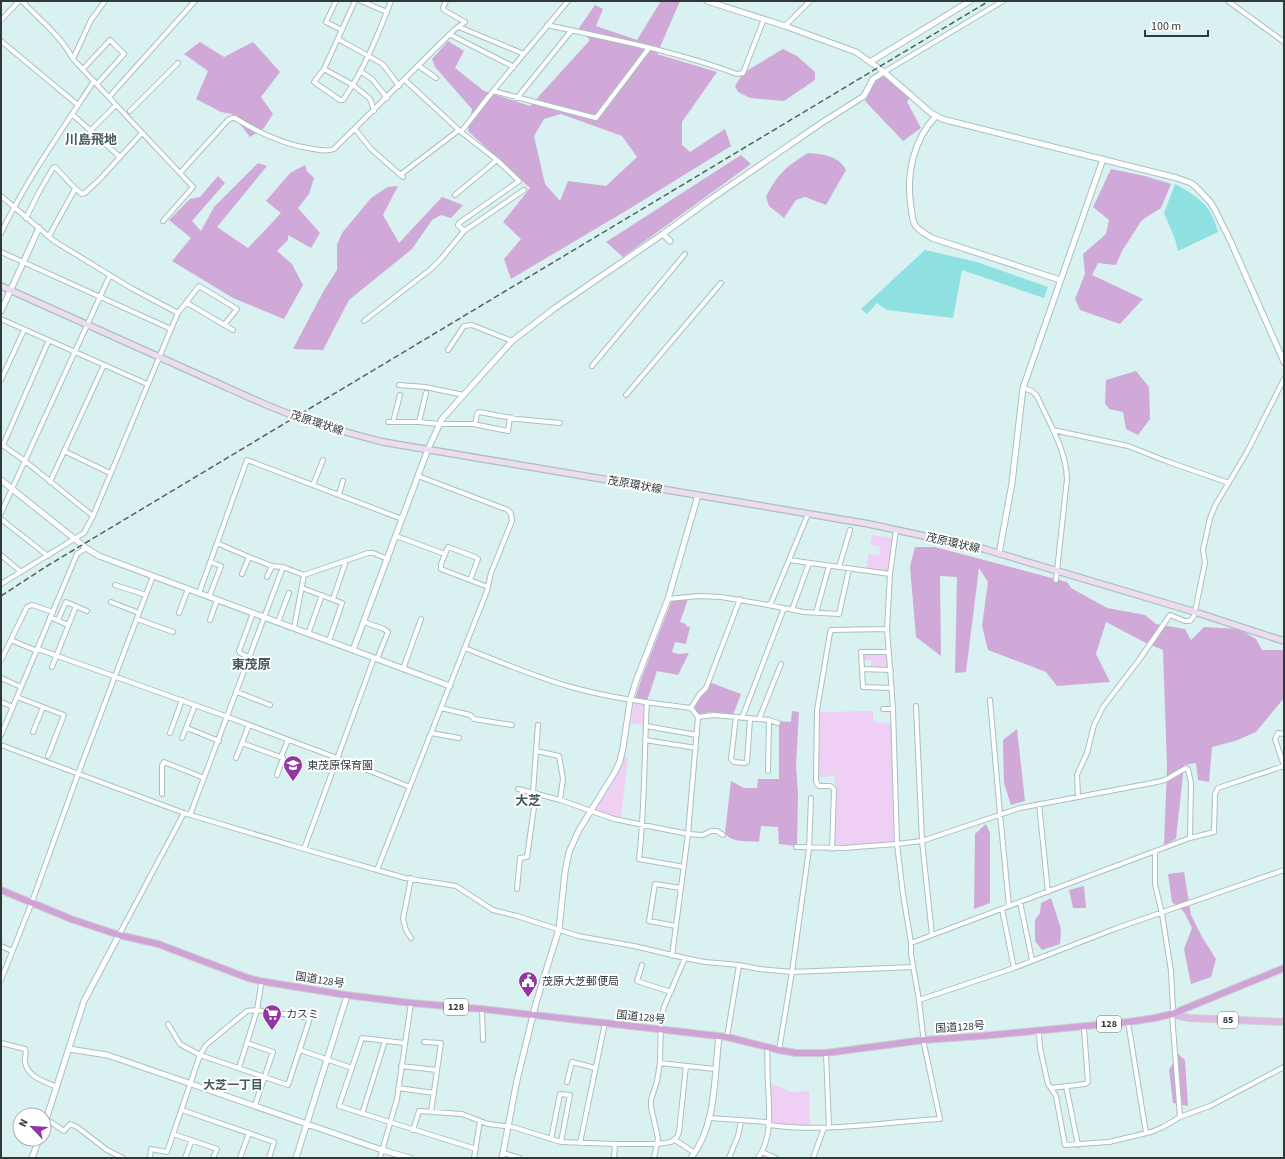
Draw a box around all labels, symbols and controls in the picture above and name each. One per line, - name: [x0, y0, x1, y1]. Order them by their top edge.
- scale bar: [1145, 12, 1208, 38]
- text: 100 m: [1151, 18, 1181, 35]
- district label: 川島飛地: [65, 131, 117, 149]
- street label: 茂原環状線: [289, 407, 345, 439]
- street label: 茂原環状線: [607, 473, 663, 497]
- street label: 茂原環状線: [925, 530, 981, 556]
- district label: 東茂原: [231, 656, 271, 674]
- school or university icon: 東茂原保育園: [282, 754, 304, 782]
- place label: 東茂原保育園: [307, 758, 373, 773]
- district label: 大芝: [515, 792, 541, 810]
- street label: 国道128号: [294, 969, 346, 991]
- public building icon: 茂原大芝郵便局: [517, 970, 539, 998]
- place label: 茂原大芝郵便局: [542, 974, 619, 989]
- road number: 128: [444, 999, 468, 1015]
- supermarket icon: カスミ: [261, 1003, 283, 1031]
- place label: カスミ: [286, 1007, 319, 1022]
- street label: 国道128号: [616, 1007, 666, 1027]
- road number: 85: [1218, 1012, 1238, 1028]
- road number: 128: [1097, 1016, 1121, 1032]
- street label: 国道128号: [935, 1018, 985, 1036]
- district label: 大芝一丁目: [203, 1077, 263, 1094]
- north arrow: [12, 1107, 52, 1147]
- text: N: [15, 1116, 32, 1129]

